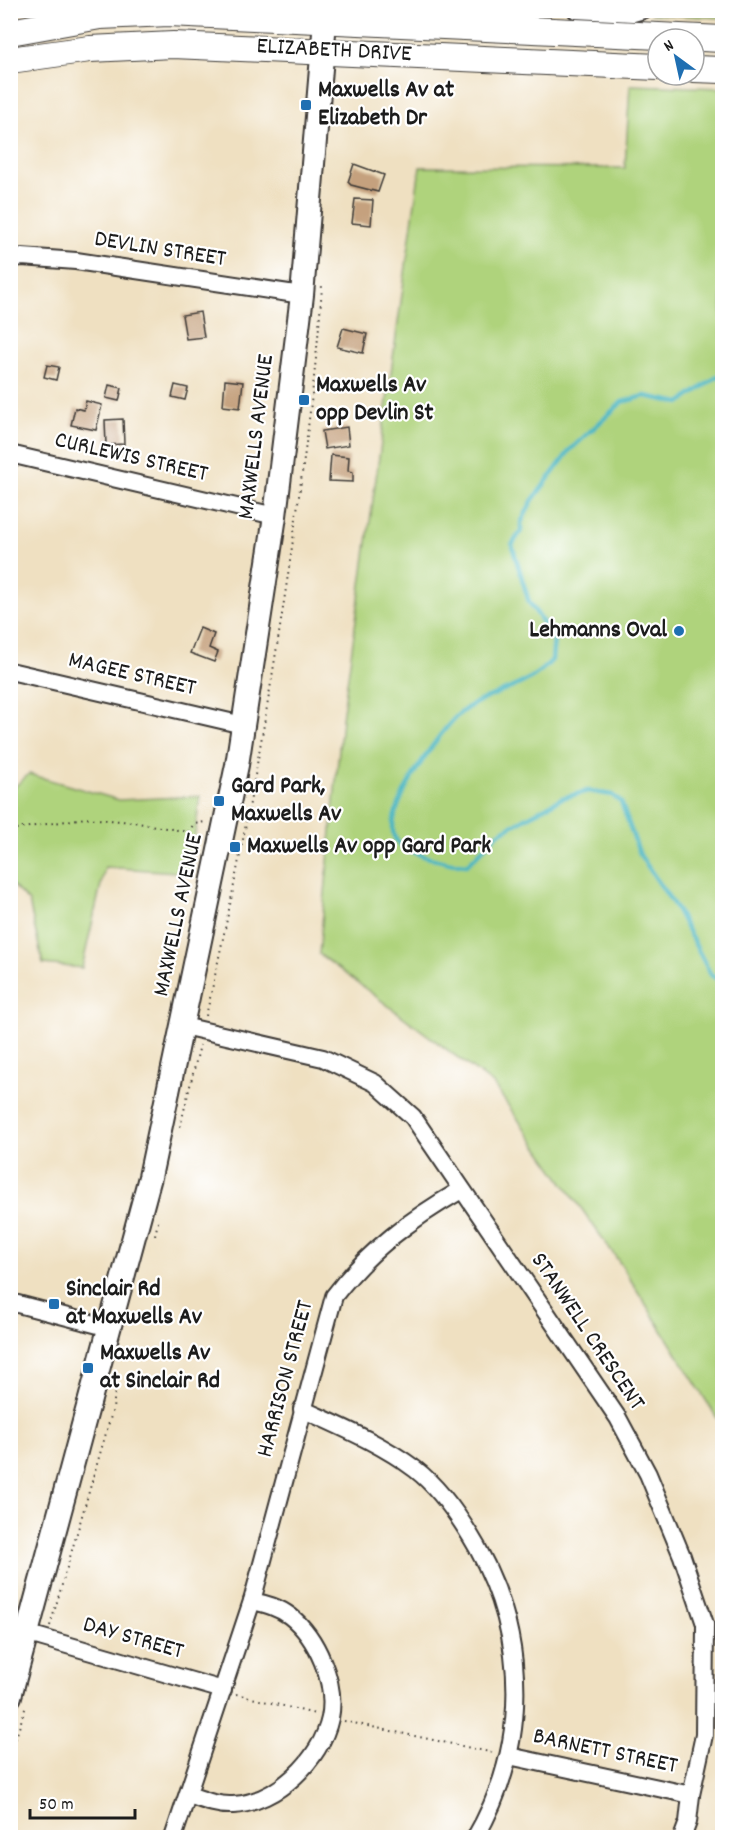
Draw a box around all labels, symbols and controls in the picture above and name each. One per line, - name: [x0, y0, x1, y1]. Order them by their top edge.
- north arrow: [646, 27, 706, 87]
- street label: ELIZABETH DRIVE: [255, 30, 413, 72]
- text: N: [660, 35, 679, 58]
- place label: Maxwells Av at Elizabeth Dr: [318, 74, 454, 136]
- marker: Maxwells Av at Elizabeth Dr: [299, 98, 313, 112]
- street label: DEVLIN STREET: [92, 223, 229, 277]
- street label: MAXWELLS AVENUE: [230, 353, 284, 521]
- place label: Maxwells Av opp Devlin St: [316, 369, 434, 431]
- marker: Maxwells Av opp Devlin St: [297, 393, 311, 407]
- street label: CURLEWIS STREET: [51, 424, 211, 492]
- place label: Lehmanns Oval: [529, 614, 667, 648]
- marker: Lehmanns Oval: [672, 624, 686, 638]
- street label: MAGEE STREET: [65, 644, 199, 706]
- place label: Gard Park, Maxwells Av: [231, 770, 342, 832]
- marker: Gard Park, Maxwells Av: [212, 794, 226, 808]
- street label: MAXWELLS AVENUE: [145, 830, 213, 1000]
- place label: Maxwells Av opp Gard Park: [247, 830, 491, 864]
- marker: Maxwells Av opp Gard Park: [228, 840, 242, 854]
- street label: STANWELL CRESCENT: [521, 1246, 653, 1418]
- place label: Sinclair Rd at Maxwells Av: [66, 1273, 203, 1335]
- street label: HARRISON STREET: [249, 1296, 323, 1461]
- marker: Sinclair Rd at Maxwells Av: [47, 1297, 61, 1311]
- place label: Maxwells Av at Sinclair Rd: [100, 1337, 220, 1399]
- marker: Maxwells Av at Sinclair Rd: [81, 1361, 95, 1375]
- street label: DAY STREET: [79, 1608, 188, 1670]
- street label: BARNETT STREET: [530, 1720, 681, 1784]
- scale bar: [30, 1782, 135, 1820]
- text: 50 m: [39, 1793, 74, 1818]

